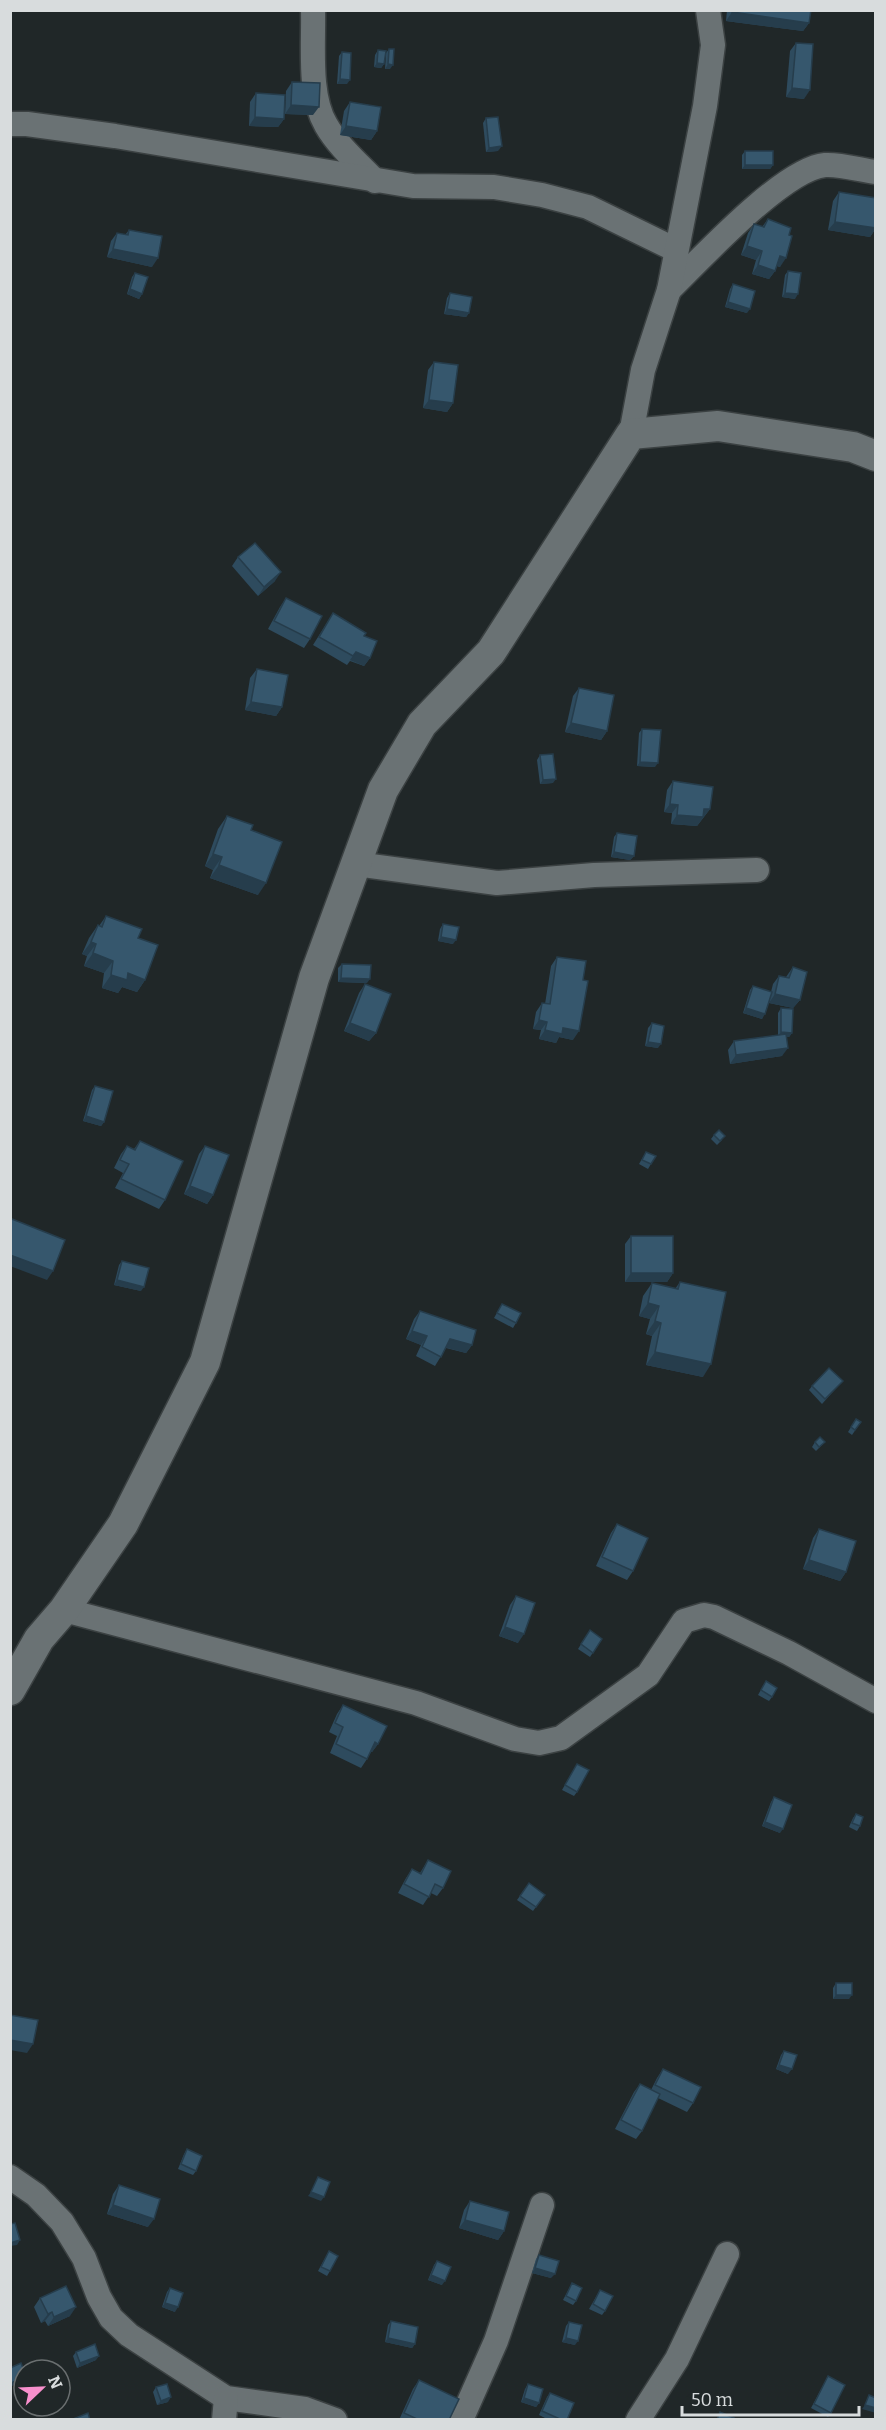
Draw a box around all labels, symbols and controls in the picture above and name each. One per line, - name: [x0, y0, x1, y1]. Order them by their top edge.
- north arrow: [12, 2358, 72, 2418]
- text: N: [44, 2373, 67, 2392]
- scale bar: [682, 2379, 859, 2417]
- text: 50 m: [691, 2389, 733, 2411]

